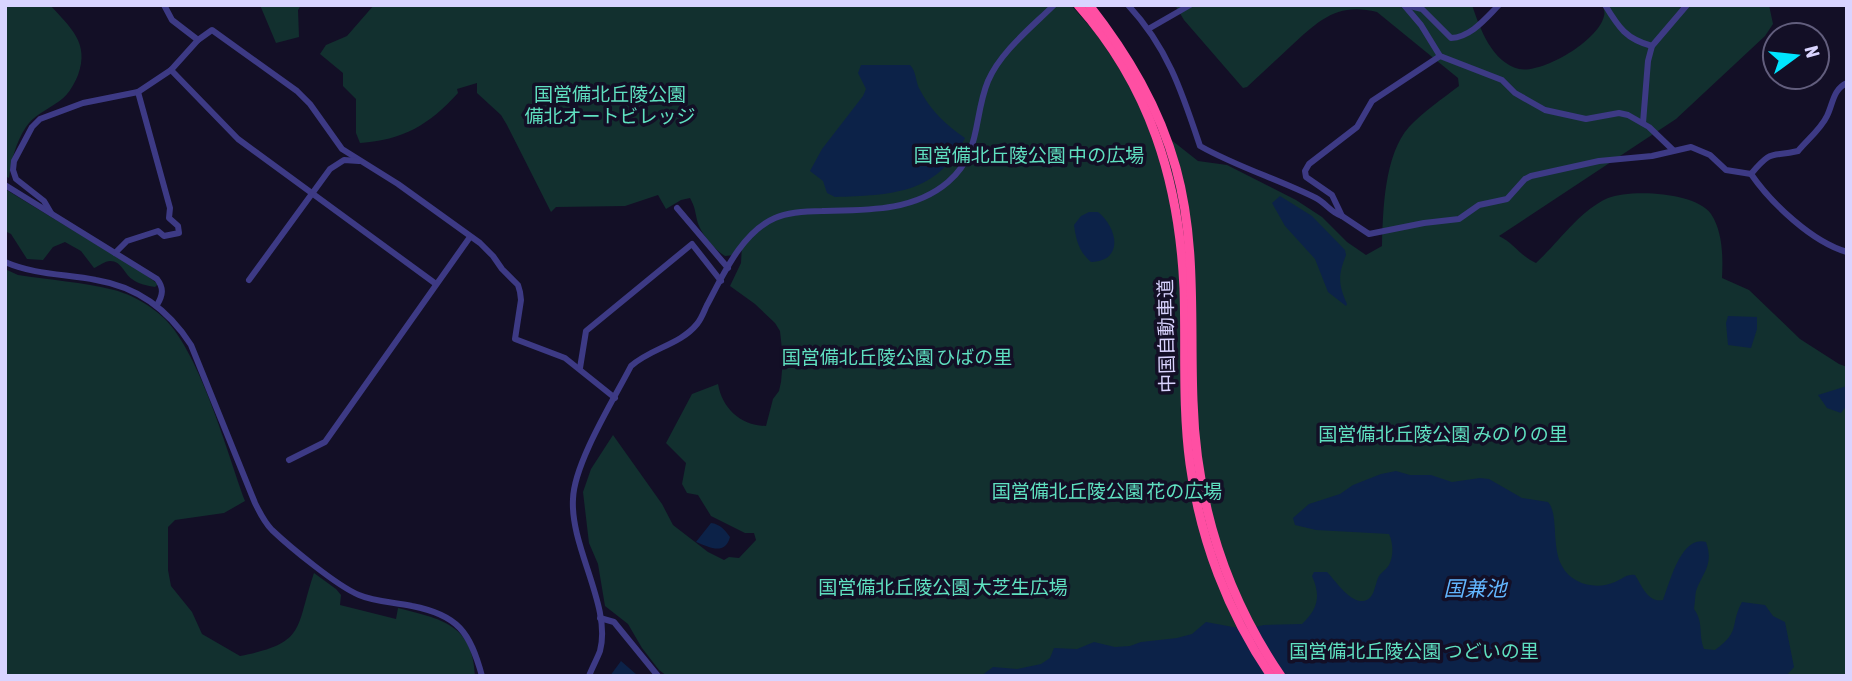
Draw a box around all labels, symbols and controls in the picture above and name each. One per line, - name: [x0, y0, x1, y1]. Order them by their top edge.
- north arrow: [1761, 21, 1831, 91]
- text: N: [1800, 43, 1824, 60]
- park label: 国営備北丘陵公園 備北オートビレッジ: [524, 83, 696, 127]
- park label: 国営備北丘陵公園 中の広場: [914, 144, 1144, 166]
- street label: 中国自動車道: [1154, 279, 1178, 393]
- park label: 国営備北丘陵公園 ひばの里: [782, 346, 1012, 368]
- park label: 国営備北丘陵公園 みのりの里: [1318, 423, 1568, 445]
- park label: 国営備北丘陵公園 花の広場: [992, 480, 1222, 502]
- park label: 国営備北丘陵公園 大芝生広場: [818, 576, 1068, 598]
- water label: 国兼池: [1444, 576, 1508, 600]
- park label: 国営備北丘陵公園 つどいの里: [1289, 640, 1539, 662]

